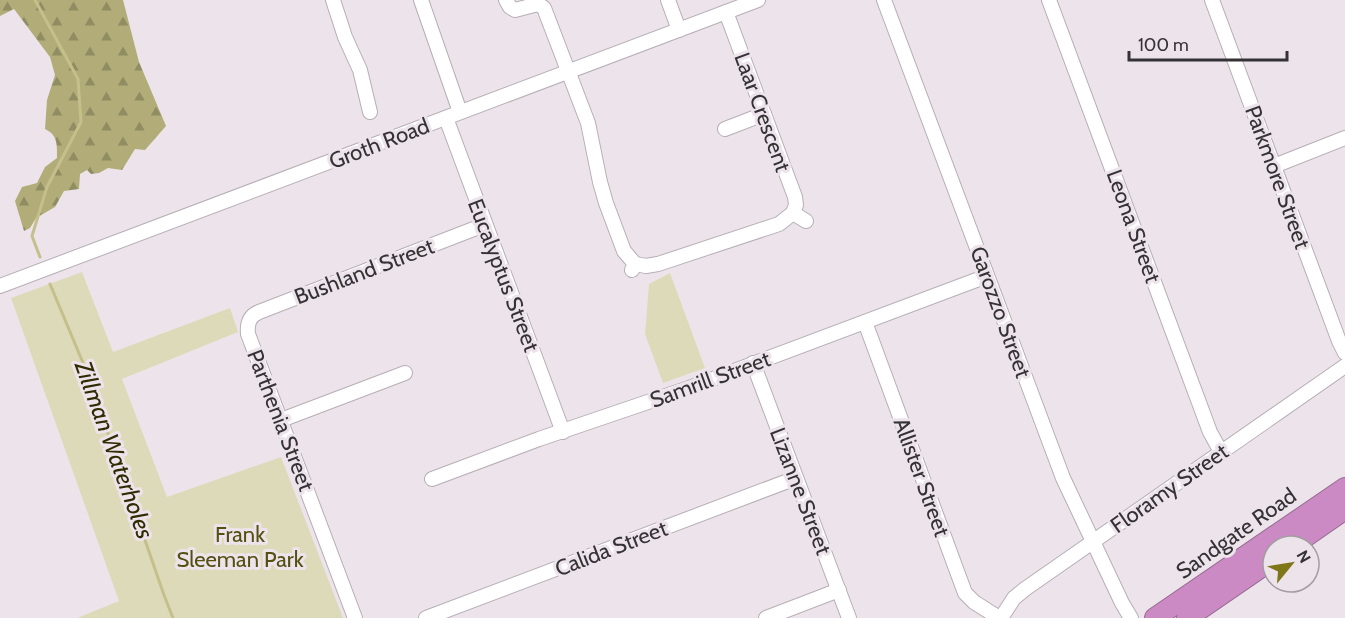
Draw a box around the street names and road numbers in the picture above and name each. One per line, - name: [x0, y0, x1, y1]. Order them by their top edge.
- street label: Laar Crescent: [728, 49, 797, 176]
- street label: Parkmore Street: [1239, 102, 1316, 253]
- street label: Groth Road: [325, 112, 433, 175]
- street label: Leona Street: [1101, 166, 1167, 287]
- street label: Eucalyptus Street: [462, 195, 545, 356]
- street label: Bushland Street: [291, 232, 438, 310]
- street label: Garozzo Street: [964, 243, 1037, 382]
- street label: Samrill Street: [646, 345, 775, 414]
- street label: Parthenia Street: [241, 346, 320, 495]
- street label: Allister Street: [888, 414, 956, 541]
- street label: Lizanne Street: [764, 424, 837, 559]
- street label: Floramy Street: [1105, 438, 1234, 539]
- street label: Sandgate Road: [1171, 482, 1302, 585]
- street label: Calida Street: [551, 514, 672, 582]

